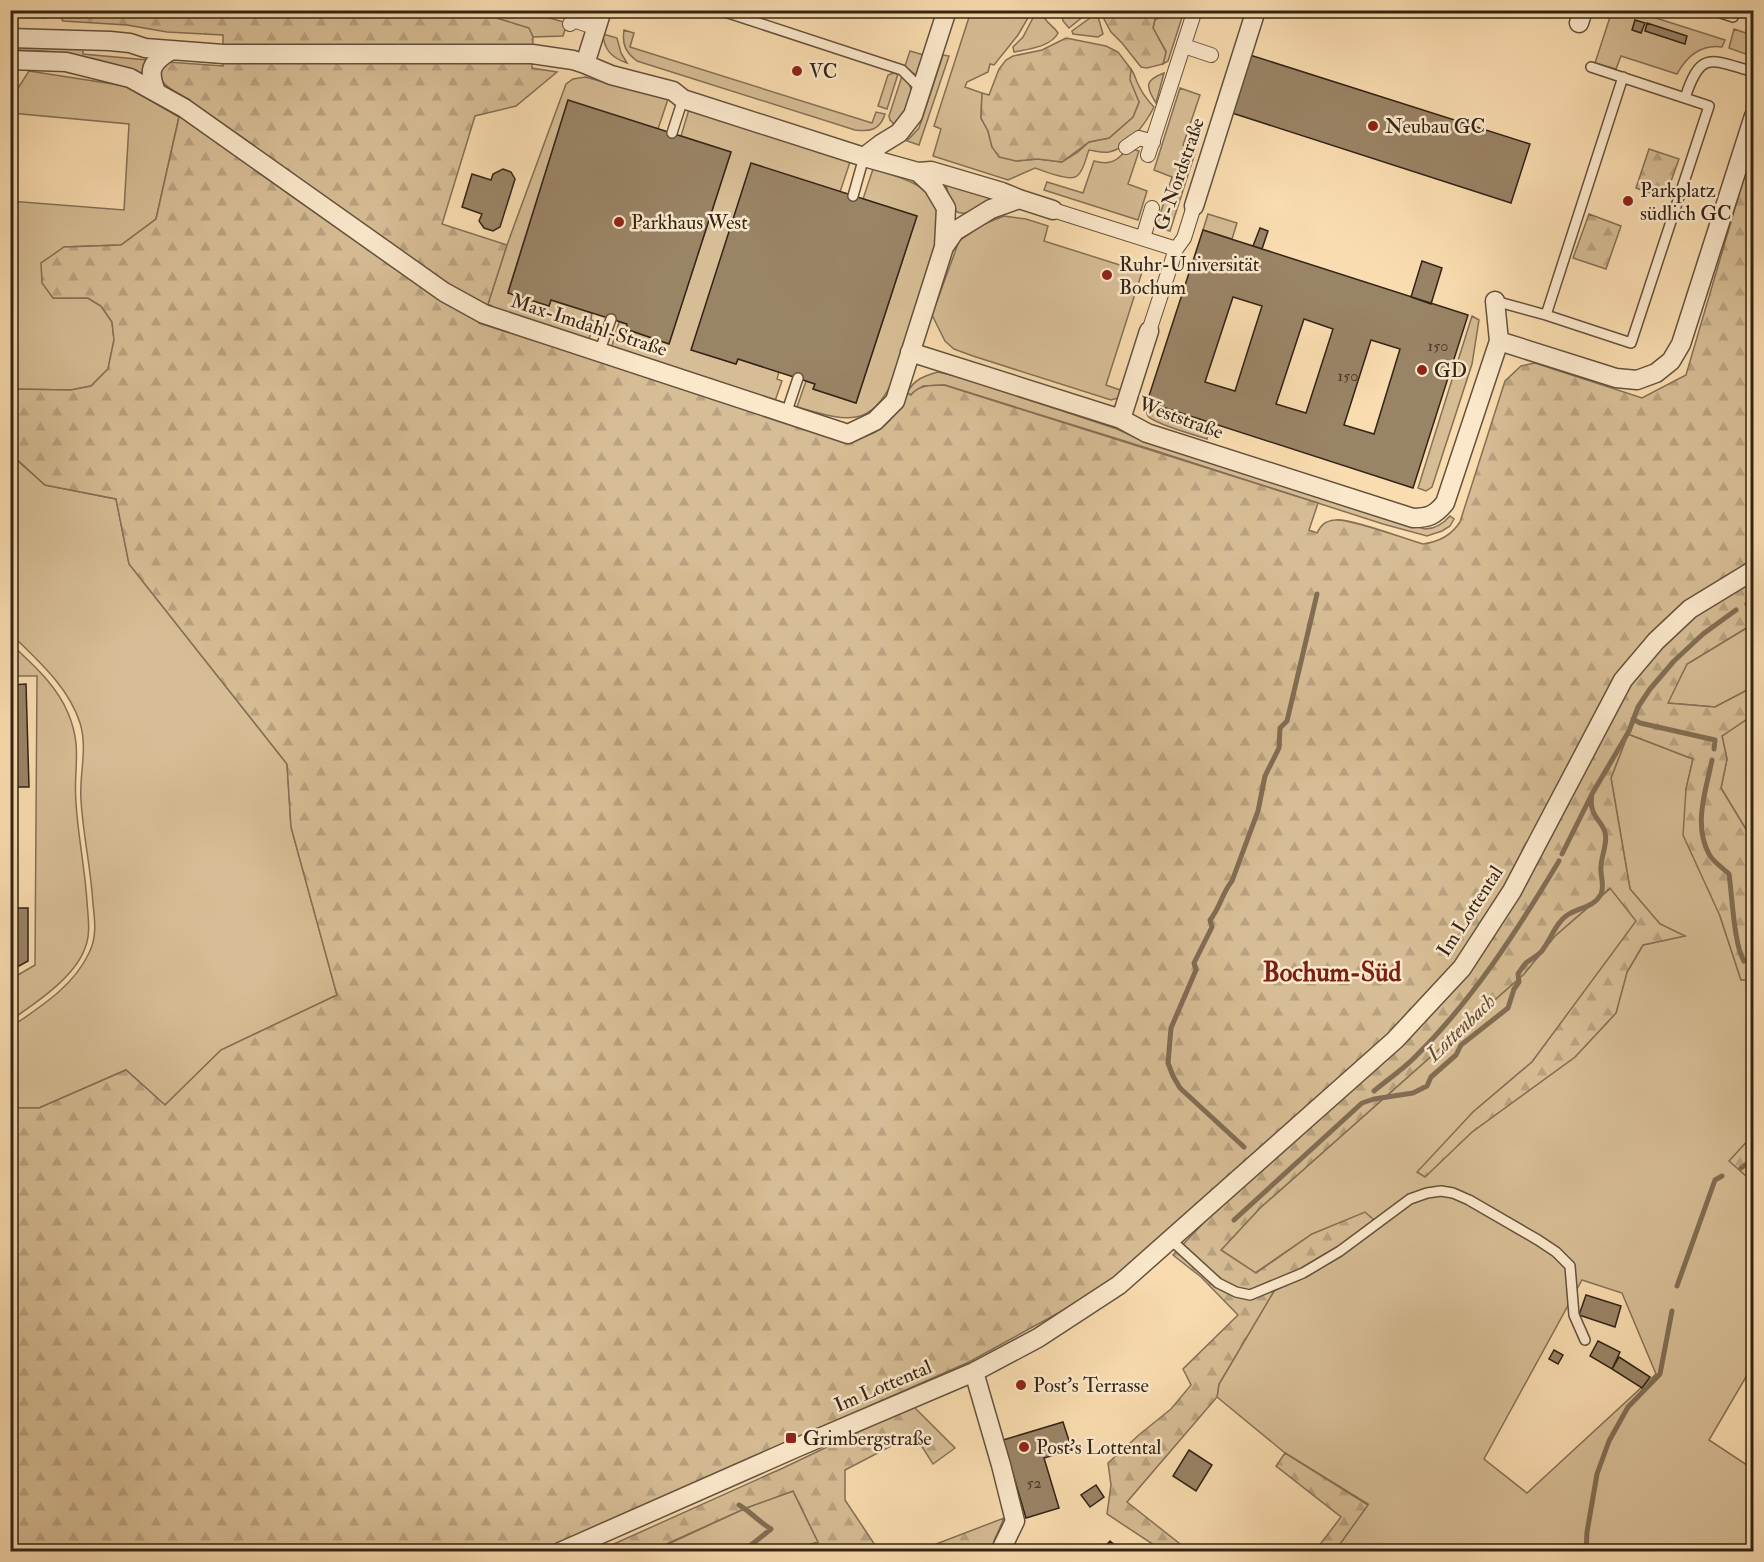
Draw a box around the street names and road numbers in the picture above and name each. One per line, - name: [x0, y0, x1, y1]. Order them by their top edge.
- street label: G-Nordstraße: [1148, 114, 1210, 234]
- street label: Max-Imdahl-Straße: [508, 288, 670, 362]
- street label: Weststraße: [1134, 391, 1227, 445]
- street label: Im Lottental: [1431, 861, 1509, 961]
- street label: Im Lottental: [831, 1354, 935, 1418]

